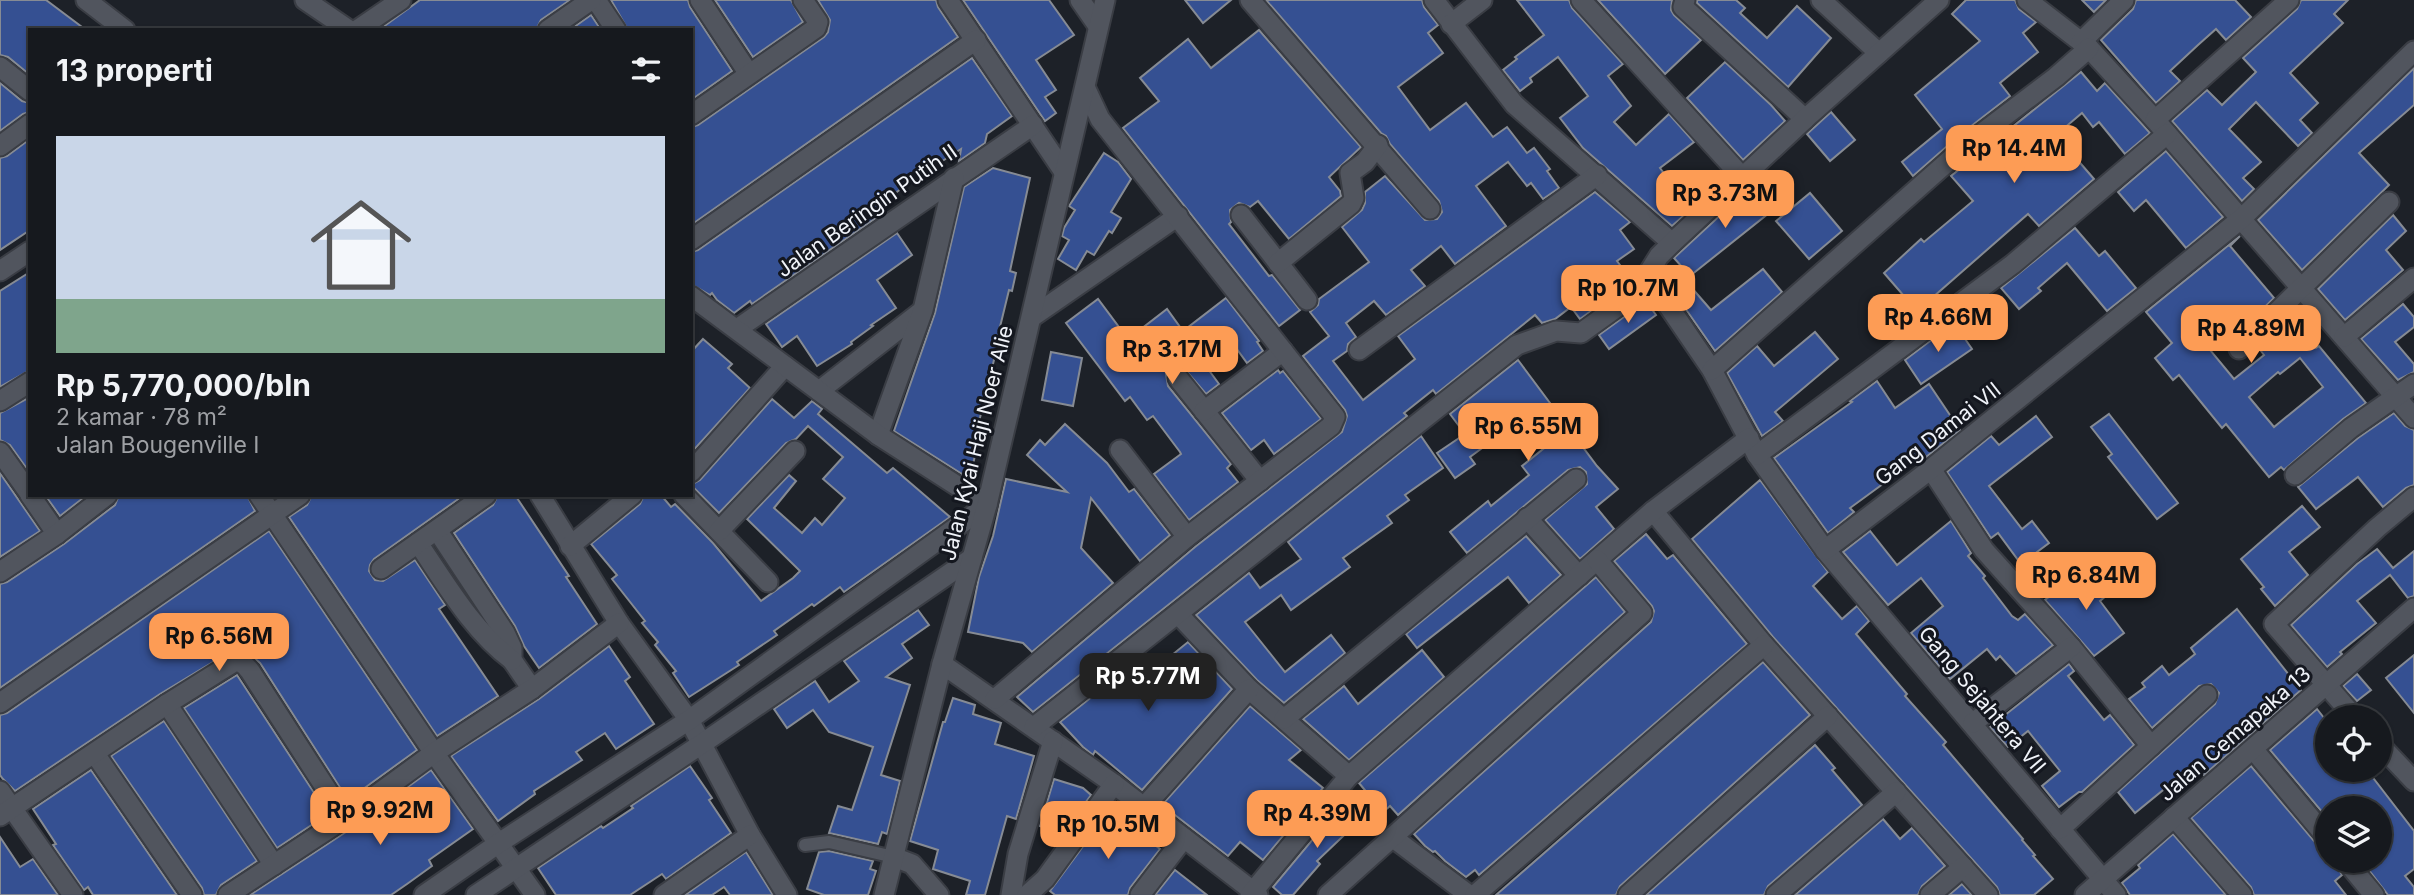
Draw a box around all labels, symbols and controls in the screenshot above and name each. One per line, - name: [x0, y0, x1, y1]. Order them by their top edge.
- icon: filters: [627, 51, 665, 89]
- text: 13 properti: [56, 52, 213, 88]
- pin: Rp 14.4M: [1942, 125, 2086, 185]
- text: Rp 14.4M: [1962, 134, 2066, 162]
- street label: Jalan Beringin Putih II: [772, 139, 962, 282]
- pin: Rp 3.73M: [1653, 170, 1797, 230]
- text: Rp 3.73M: [1672, 179, 1778, 207]
- icon: home: [298, 182, 424, 308]
- pin: Rp 10.7M: [1556, 266, 1700, 325]
- text: Rp 10.7M: [1577, 274, 1679, 302]
- pin: Rp 4.66M: [1866, 294, 2010, 354]
- text: Rp 4.66M: [1884, 303, 1992, 331]
- pin: Rp 4.89M: [2179, 306, 2323, 365]
- text: Rp 4.89M: [2197, 314, 2305, 342]
- street label: Jalan Kyai Haji Noer Alie: [935, 323, 1018, 563]
- pin: Rp 3.17M: [1100, 326, 1244, 386]
- text: Rp 3.17M: [1122, 335, 1222, 363]
- text: Rp 5,770,000/bln: [56, 367, 311, 403]
- street label: Gang Damai VII: [1870, 377, 2005, 490]
- text: 2 kamar · 78 m²: [56, 403, 227, 431]
- pin: Rp 6.55M: [1456, 404, 1600, 463]
- text: Rp 6.55M: [1474, 412, 1582, 440]
- text: Jalan Bougenville I: [56, 431, 260, 459]
- pin: Rp 6.84M: [2014, 552, 2158, 612]
- text: Rp 6.84M: [2032, 561, 2140, 589]
- pin: Rp 6.56M: [147, 614, 291, 673]
- street label: Gang Sejahtera VII: [1914, 621, 2051, 778]
- text: Rp 6.56M: [165, 622, 273, 650]
- pin: Rp 5.77M: [1076, 654, 1220, 713]
- street label: Jalan Cemapaka 13: [2154, 661, 2315, 806]
- text: Rp 5.77M: [1096, 662, 1200, 690]
- map controls: [2315, 705, 2392, 873]
- button: locate: [2315, 705, 2392, 782]
- pin: Rp 9.92M: [308, 788, 452, 847]
- pin: Rp 4.39M: [1245, 790, 1389, 850]
- text: Rp 9.92M: [326, 796, 434, 824]
- button: layers: [2315, 796, 2392, 873]
- text: Rp 4.39M: [1263, 799, 1371, 827]
- pin: Rp 10.5M: [1036, 802, 1180, 861]
- text: Rp 10.5M: [1056, 810, 1160, 838]

